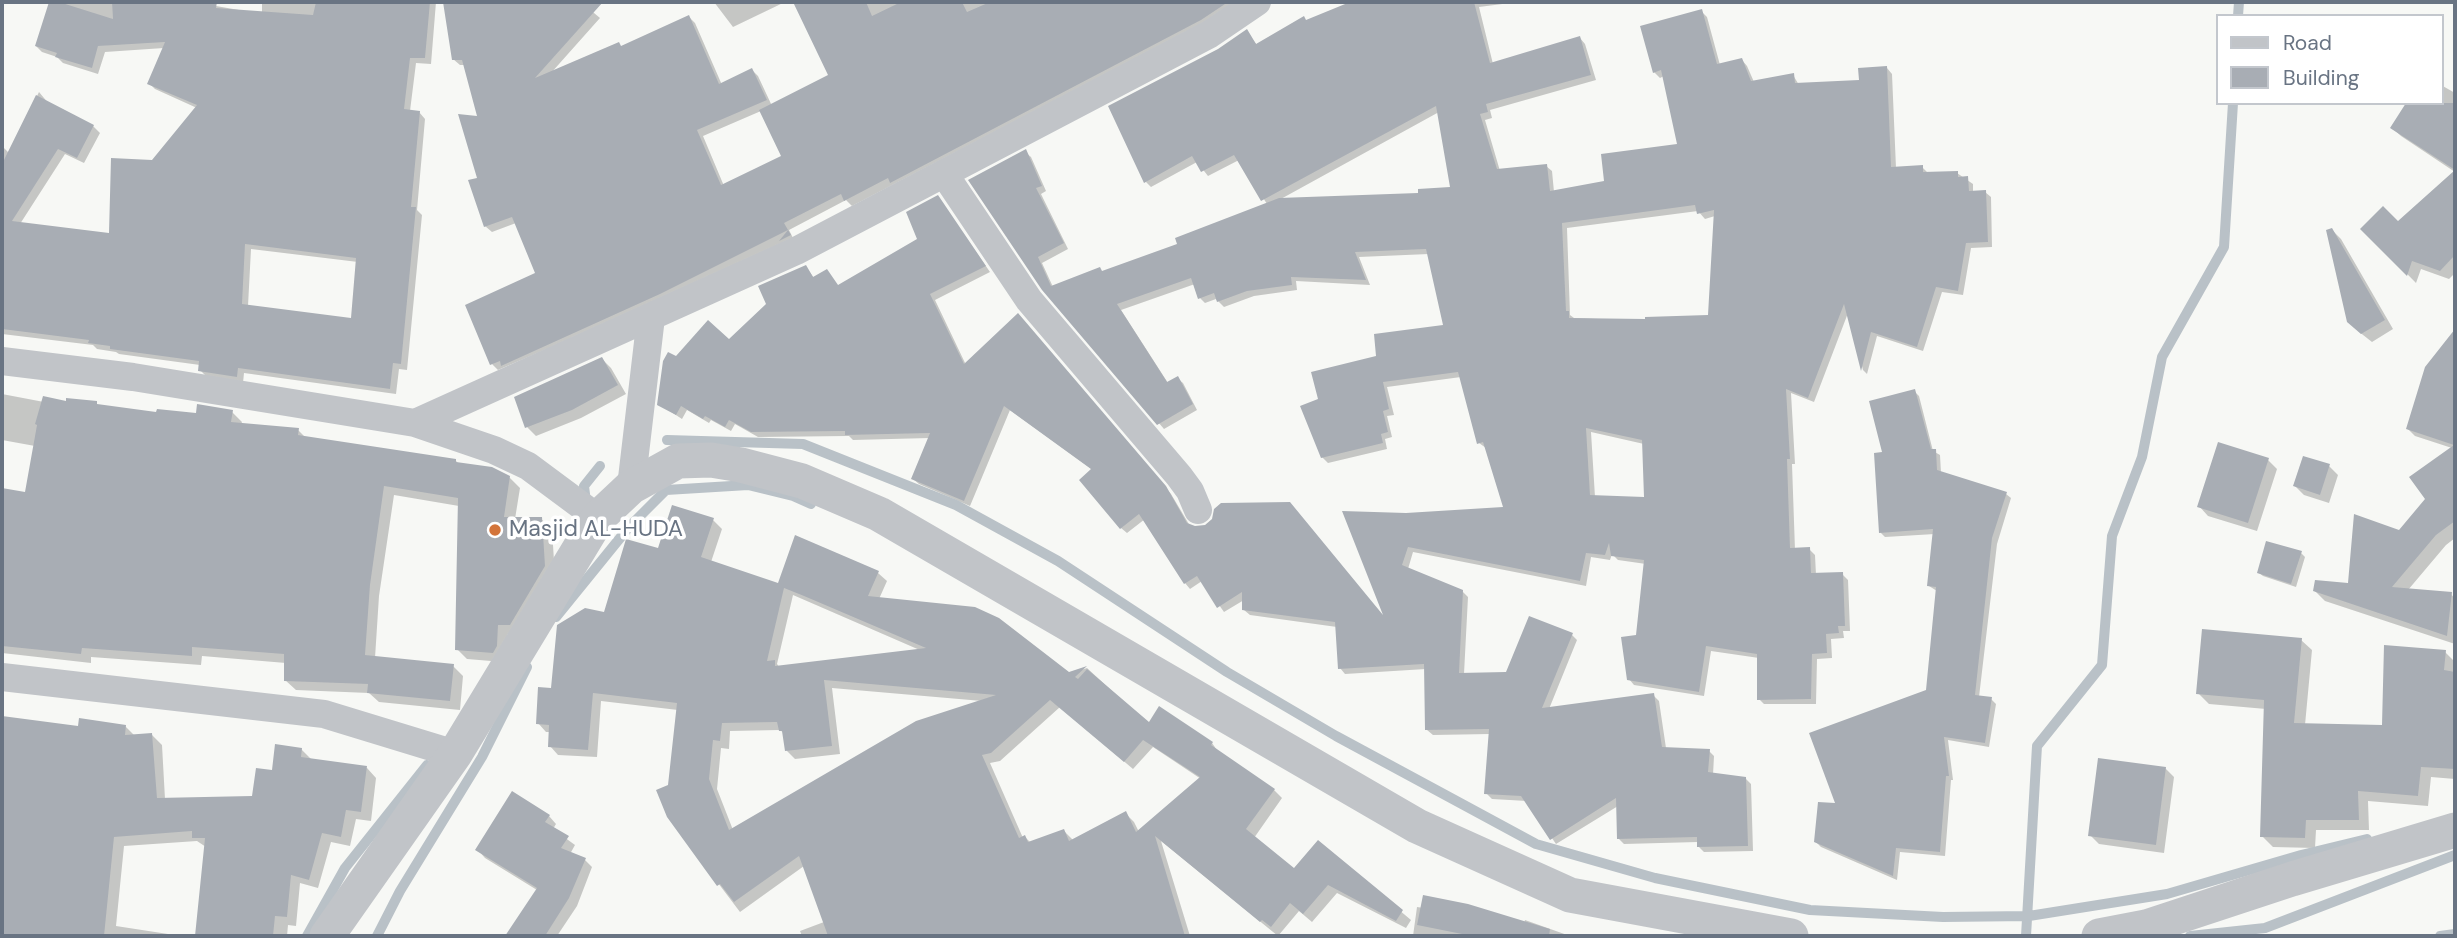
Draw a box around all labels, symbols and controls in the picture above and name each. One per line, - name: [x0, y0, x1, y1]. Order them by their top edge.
- legend: [2216, 14, 2443, 105]
- text: Road: [2283, 29, 2332, 57]
- text: Building: [2283, 64, 2359, 92]
- place label: Masjid AL-HUDA: [509, 516, 683, 544]
- marker: Masjid AL-HUDA: [487, 522, 503, 538]

